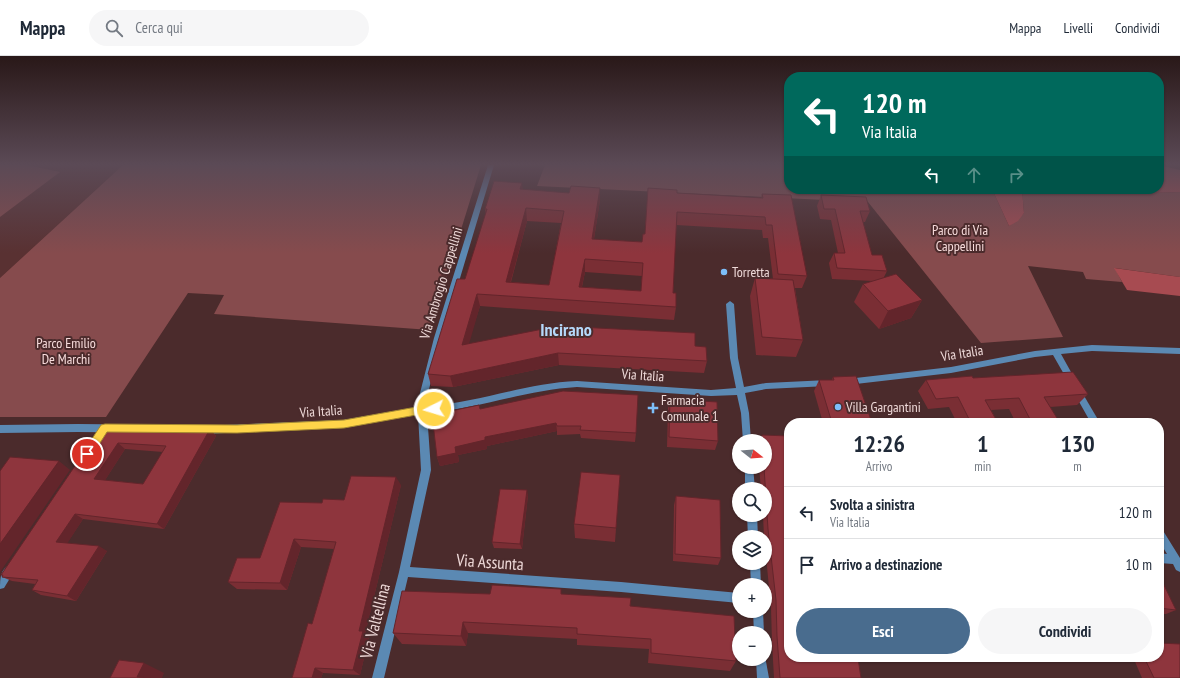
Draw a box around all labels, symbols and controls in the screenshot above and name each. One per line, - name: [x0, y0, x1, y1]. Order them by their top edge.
- search box: [89, 10, 369, 46]
- text: Mappa: [20, 16, 65, 40]
- icon: search: [103, 17, 125, 39]
- text: Cerca qui: [135, 18, 183, 37]
- text: Mappa: [1009, 19, 1041, 37]
- text: Livelli: [1063, 19, 1093, 37]
- text: Condividi: [1115, 19, 1160, 37]
- text: 120 m: [862, 84, 926, 121]
- icon: left: [796, 88, 848, 140]
- text: Via Italia: [862, 120, 917, 143]
- icon: left: [921, 164, 943, 186]
- icon: ahead: [963, 164, 985, 186]
- icon: right: [1005, 164, 1027, 186]
- park label: Parco di Via Cappellini: [932, 221, 988, 255]
- street label: Via Ambrogio Cappellini: [415, 225, 467, 342]
- place label: Torretta: [732, 263, 770, 281]
- marker: Torretta: [719, 267, 729, 277]
- district label: Incirano: [540, 318, 592, 341]
- park label: Parco Emilio De Marchi: [36, 334, 96, 368]
- street label: Via Italia: [939, 341, 984, 365]
- street label: Via Italia: [620, 364, 665, 385]
- position arrow: [413, 388, 455, 430]
- place label: Farmacia Comunale 1: [661, 391, 718, 425]
- place label: Villa Gargantini: [845, 398, 921, 416]
- street label: Via Italia: [298, 401, 343, 422]
- marker: Villa Gargantini: [833, 402, 843, 412]
- marker: Farmacia Comunale 1: [648, 403, 658, 413]
- text: 12:26: [853, 428, 905, 459]
- text: 1: [977, 428, 988, 459]
- text: 130: [1060, 428, 1095, 459]
- north arrow: [732, 434, 772, 474]
- map controls: [732, 434, 772, 666]
- pin: [70, 437, 104, 471]
- icon: arrive: [76, 443, 98, 465]
- text: Arrivo: [866, 458, 893, 475]
- text: min: [974, 458, 991, 475]
- text: m: [1073, 458, 1082, 475]
- button: search: [732, 482, 772, 522]
- text: Svolta a sinistra: [830, 495, 915, 514]
- icon: left: [796, 502, 818, 524]
- text: 120 m: [1119, 503, 1152, 522]
- text: Via Italia: [830, 514, 870, 531]
- button: layers: [732, 530, 772, 570]
- street label: Via Assunta: [455, 549, 524, 575]
- icon: arrive: [796, 554, 818, 576]
- text: Arrivo a destinazione: [830, 555, 943, 574]
- text: 10 m: [1126, 555, 1152, 574]
- button: +: [732, 578, 772, 618]
- street label: Via Valtellina: [355, 581, 395, 662]
- button: Esci: [796, 608, 970, 654]
- button: Condividi: [978, 608, 1152, 654]
- button: −: [732, 626, 772, 666]

